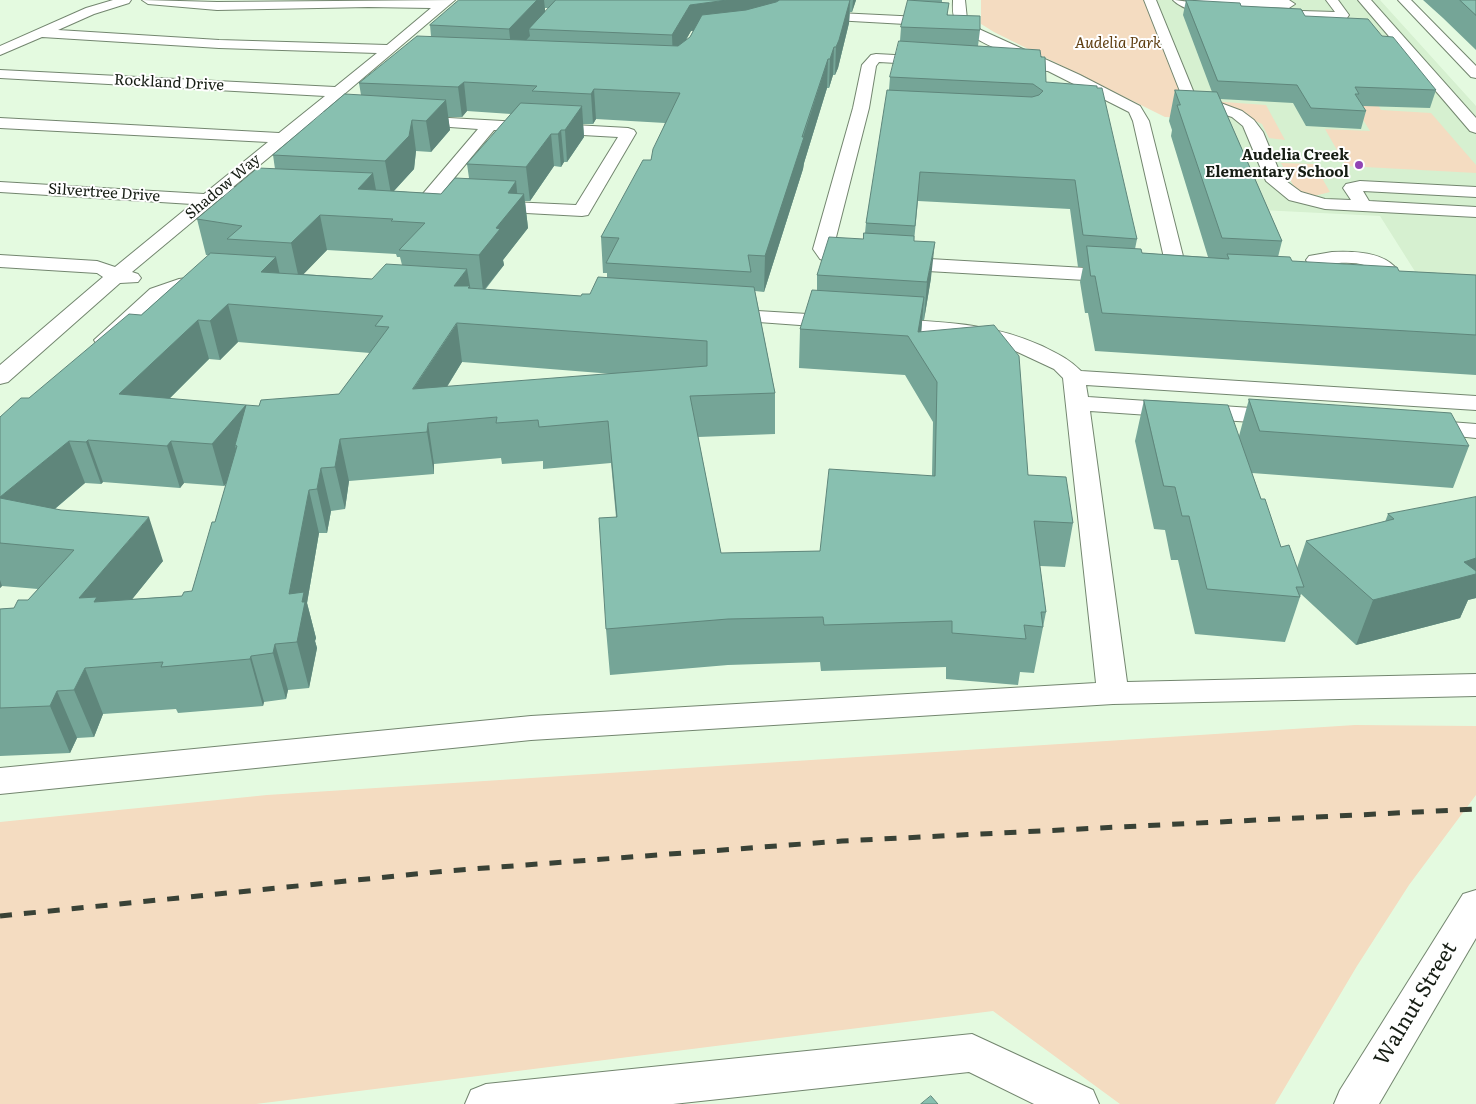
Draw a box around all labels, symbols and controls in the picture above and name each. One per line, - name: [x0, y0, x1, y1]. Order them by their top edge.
- park label: Audelia Park: [1075, 35, 1161, 53]
- street label: Rockland Drive: [114, 71, 224, 95]
- place label: Audelia Creek Elementary School: [1205, 147, 1349, 182]
- street label: Shadow Way: [182, 150, 264, 224]
- marker: Audelia Creek Elementary School: [1353, 159, 1365, 171]
- street label: Silvertree Drive: [47, 180, 161, 206]
- street label: Walnut Street: [1369, 938, 1463, 1070]

